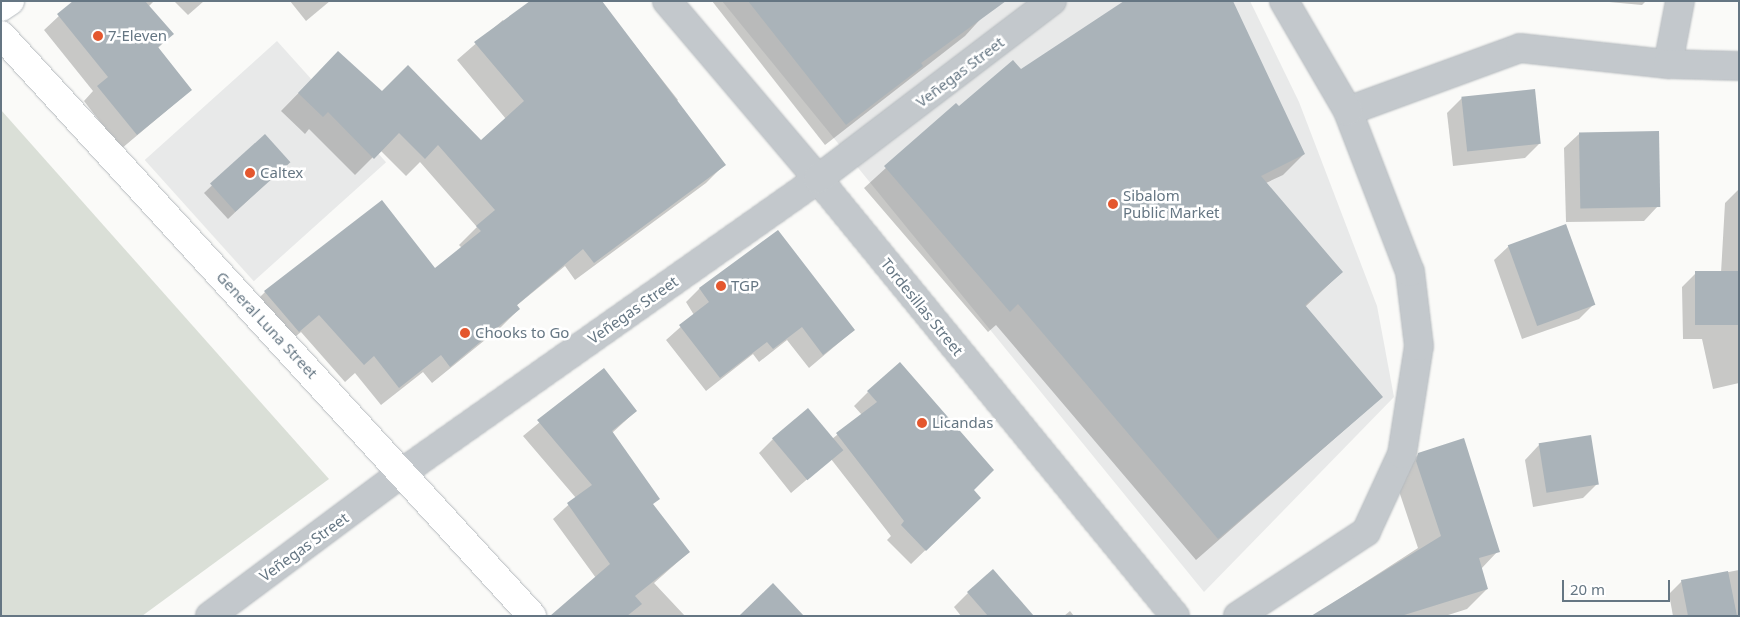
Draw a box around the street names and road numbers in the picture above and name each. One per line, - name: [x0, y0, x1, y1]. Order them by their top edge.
- street label: Veñegas Street: [912, 33, 1008, 111]
- street label: Tordesillas Street: [877, 255, 967, 359]
- street label: General Luna Street: [213, 268, 321, 382]
- street label: Veñegas Street: [585, 272, 681, 348]
- street label: Veñegas Street: [256, 509, 352, 585]

